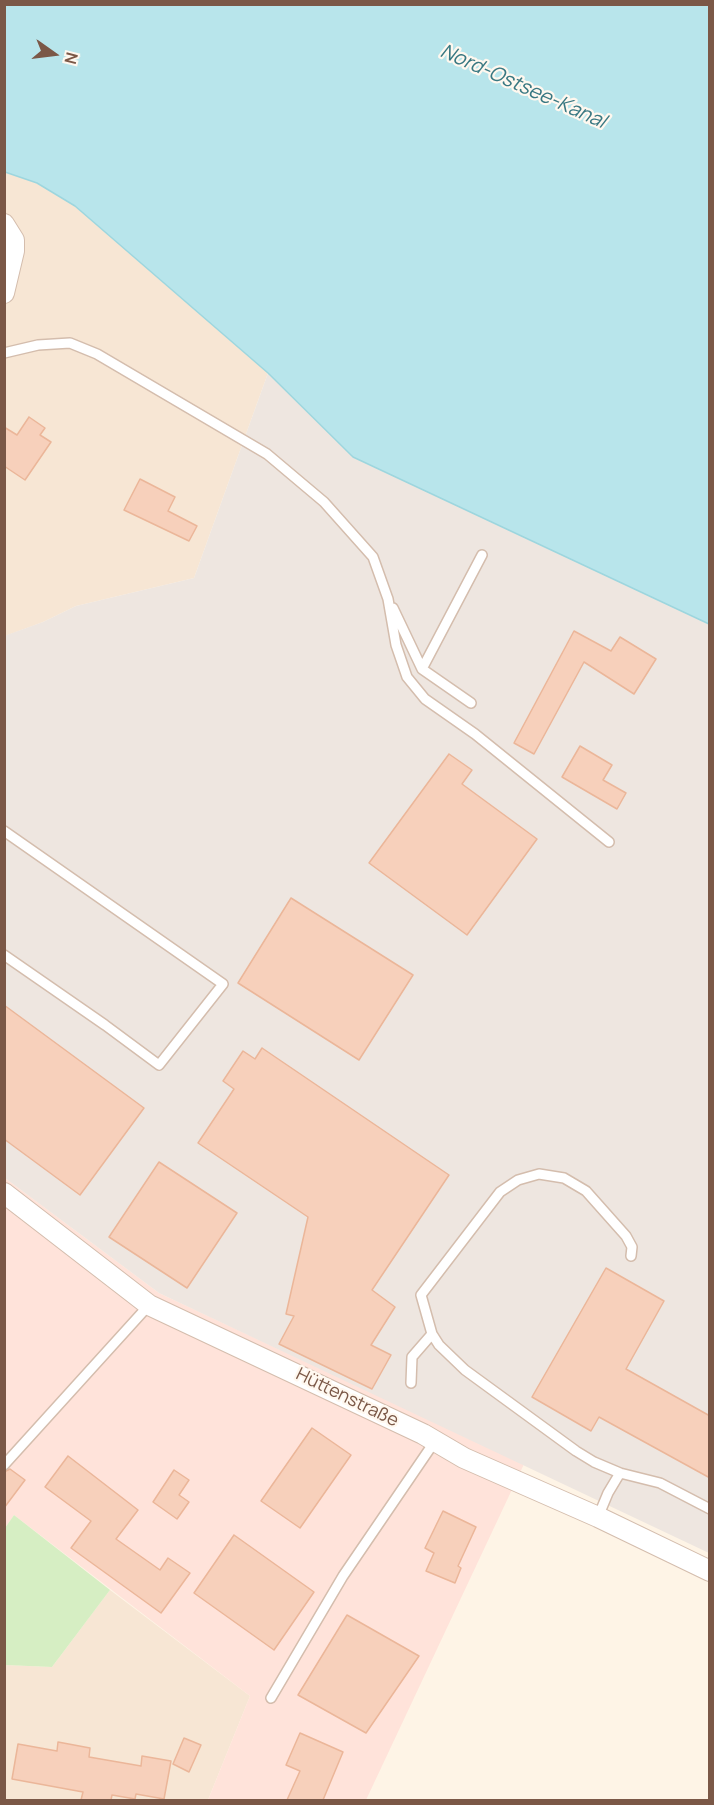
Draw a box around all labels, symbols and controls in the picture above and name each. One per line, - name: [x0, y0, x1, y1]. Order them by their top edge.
- north arrow: [24, 24, 84, 84]
- water label: Nord-Ostsee-Kanal: [437, 40, 609, 134]
- text: N: [59, 50, 84, 67]
- street label: Hüttenstraße: [292, 1364, 402, 1432]

